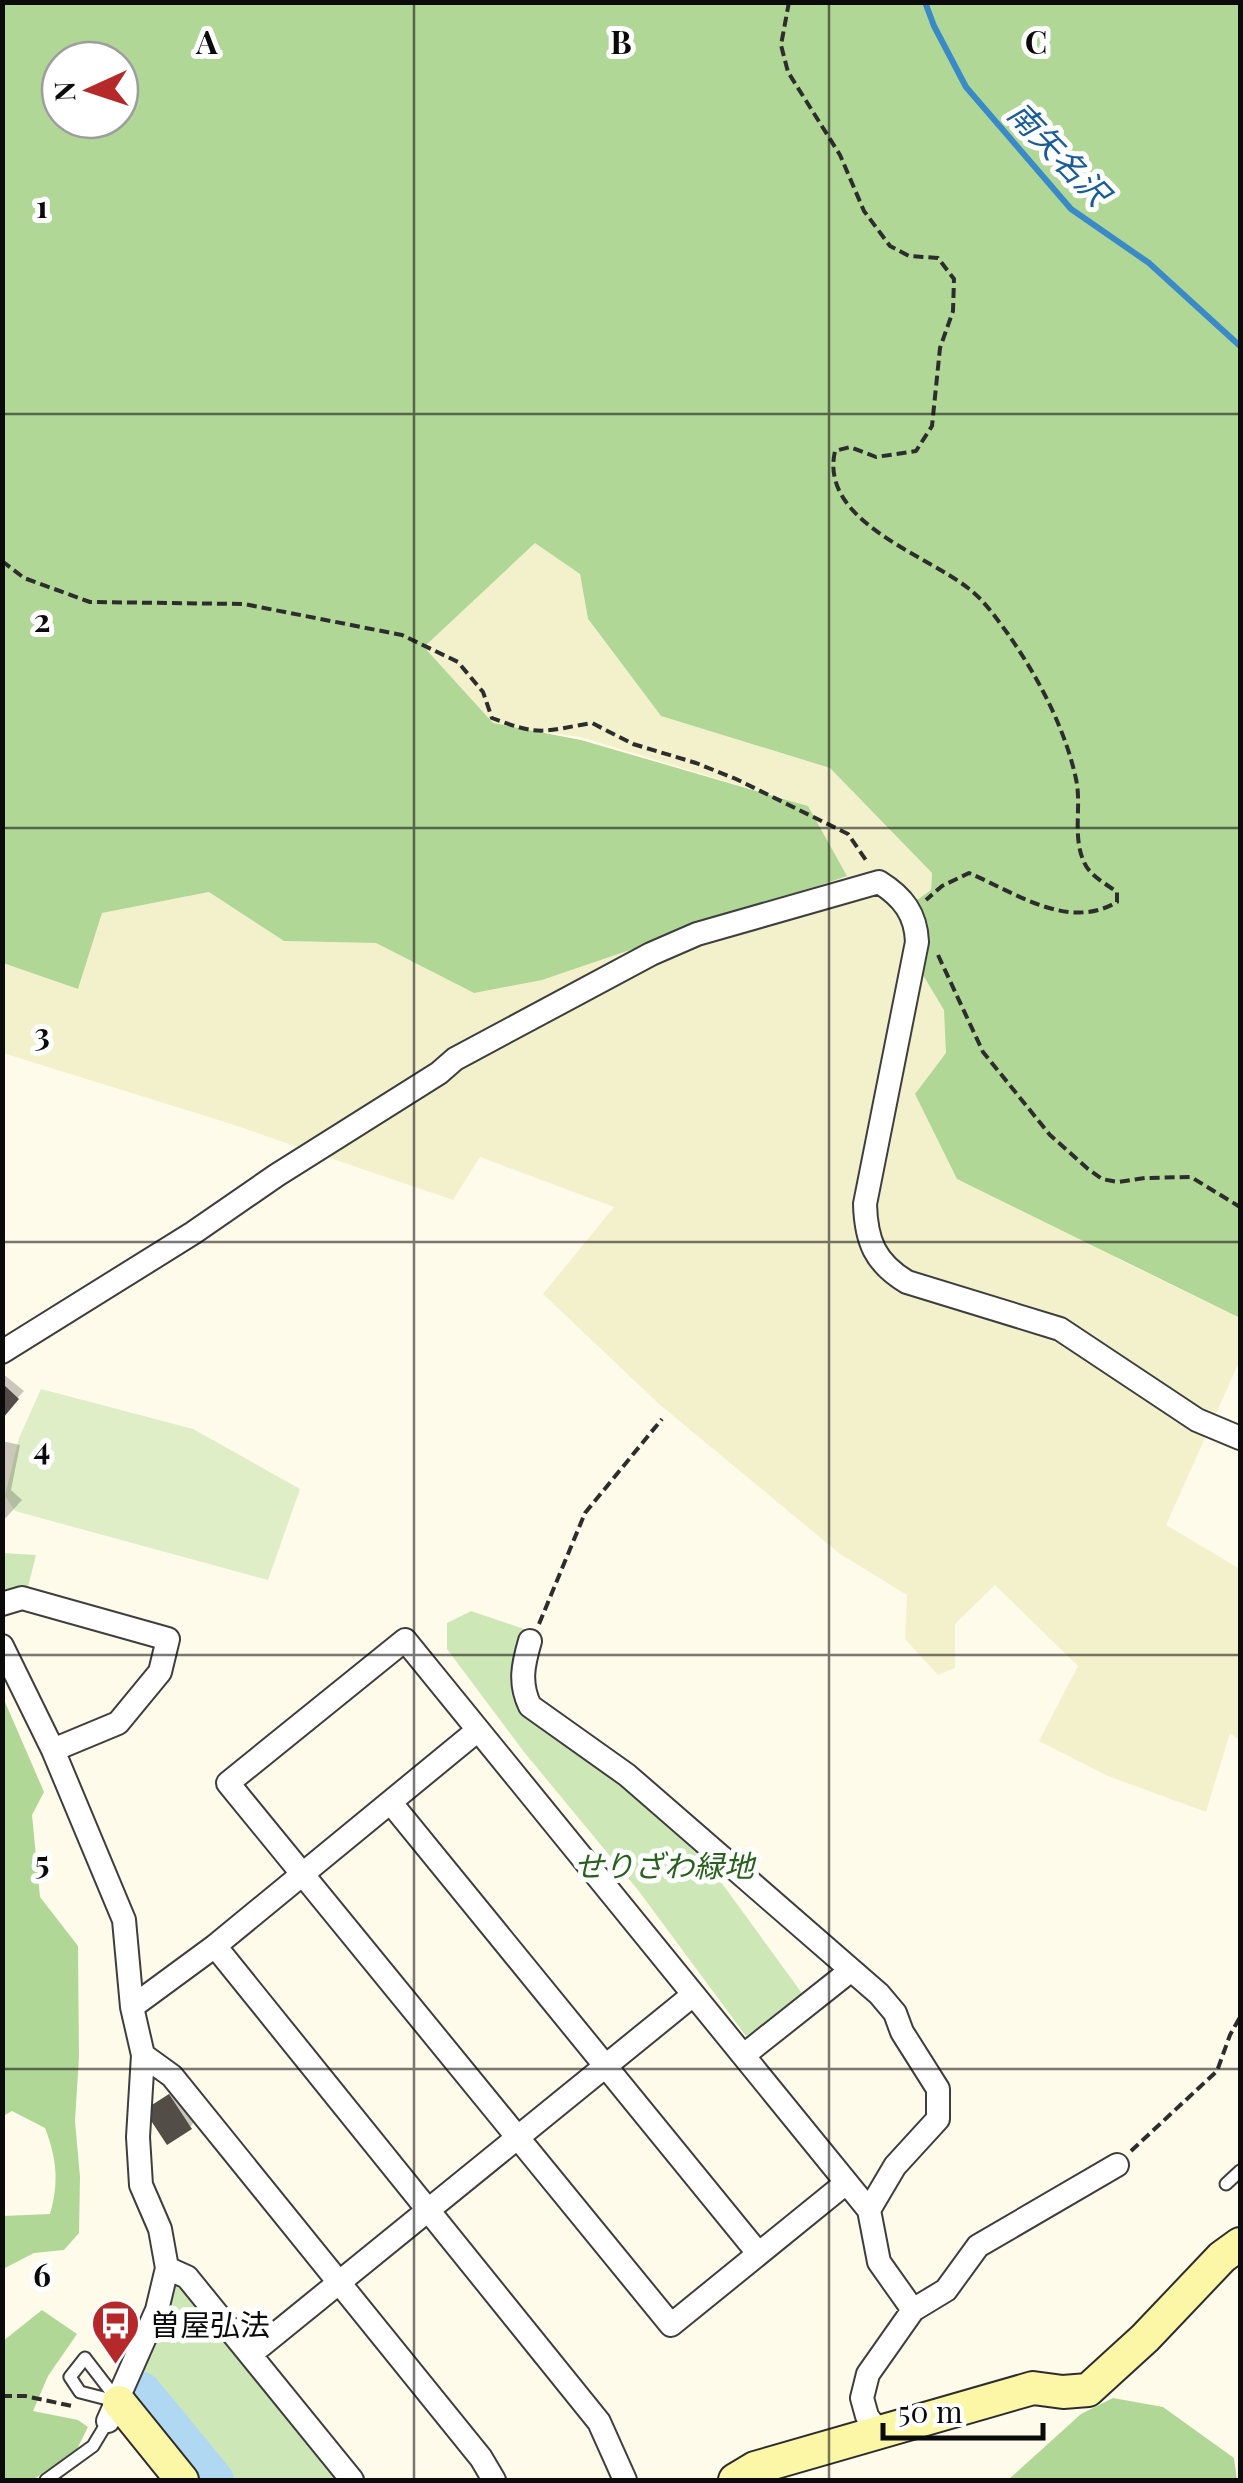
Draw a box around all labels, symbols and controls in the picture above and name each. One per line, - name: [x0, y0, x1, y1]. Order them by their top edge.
- text: A: [195, 19, 218, 62]
- text: B: [610, 19, 632, 62]
- text: C: [1025, 19, 1047, 62]
- north arrow: [40, 40, 140, 140]
- text: N: [45, 80, 83, 102]
- water label: 南矢名沢: [1000, 91, 1123, 216]
- text: 1: [36, 183, 48, 226]
- text: 2: [34, 597, 50, 640]
- text: 3: [34, 1011, 50, 1054]
- text: 4: [34, 1425, 50, 1468]
- text: 5: [35, 1839, 49, 1882]
- park label: せりざわ緑地: [574, 1845, 757, 1885]
- text: 6: [33, 2252, 51, 2295]
- bus stop icon: 曽屋弘法: [89, 2298, 141, 2366]
- place label: 曽屋弘法: [150, 2304, 270, 2344]
- scale bar: [883, 2378, 1043, 2440]
- text: 50 m: [898, 2391, 963, 2431]

